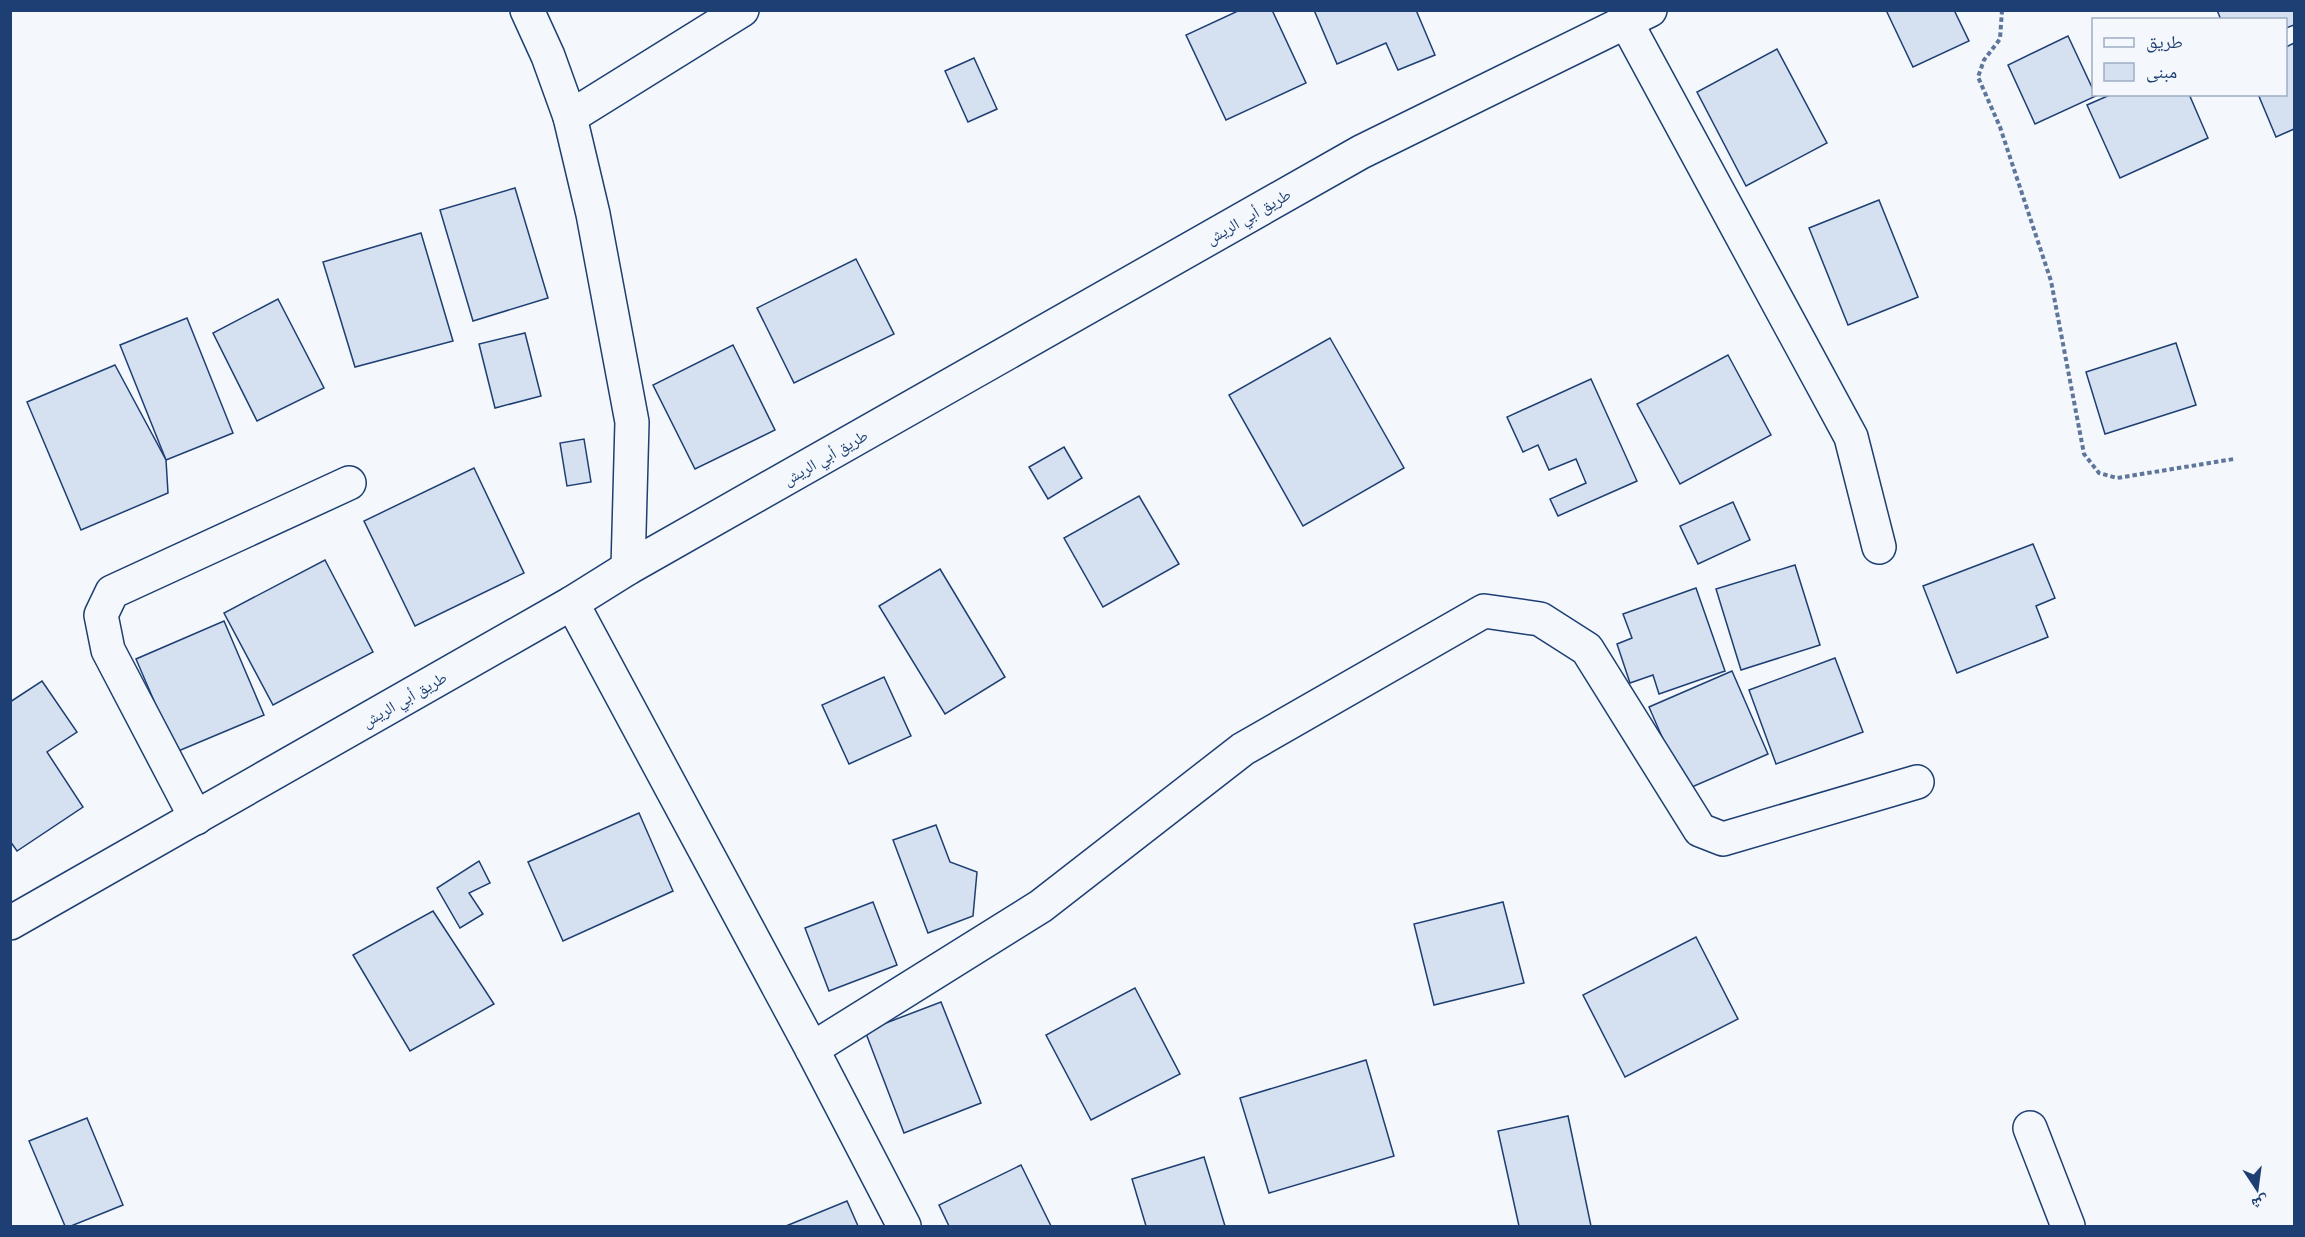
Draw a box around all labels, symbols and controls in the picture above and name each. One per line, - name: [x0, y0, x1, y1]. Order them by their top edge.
- legend: [2092, 18, 2287, 96]
- text: طريق: [2146, 31, 2183, 53]
- text: مبنى: [2146, 61, 2177, 83]
- street label: طريق أبي الريش: [1202, 184, 1296, 251]
- street label: طريق أبي الريش: [779, 425, 873, 492]
- street label: طريق أبي الريش: [358, 667, 452, 734]
- north arrow: [2227, 1159, 2287, 1219]
- text: ش: [2250, 1192, 2271, 1214]

